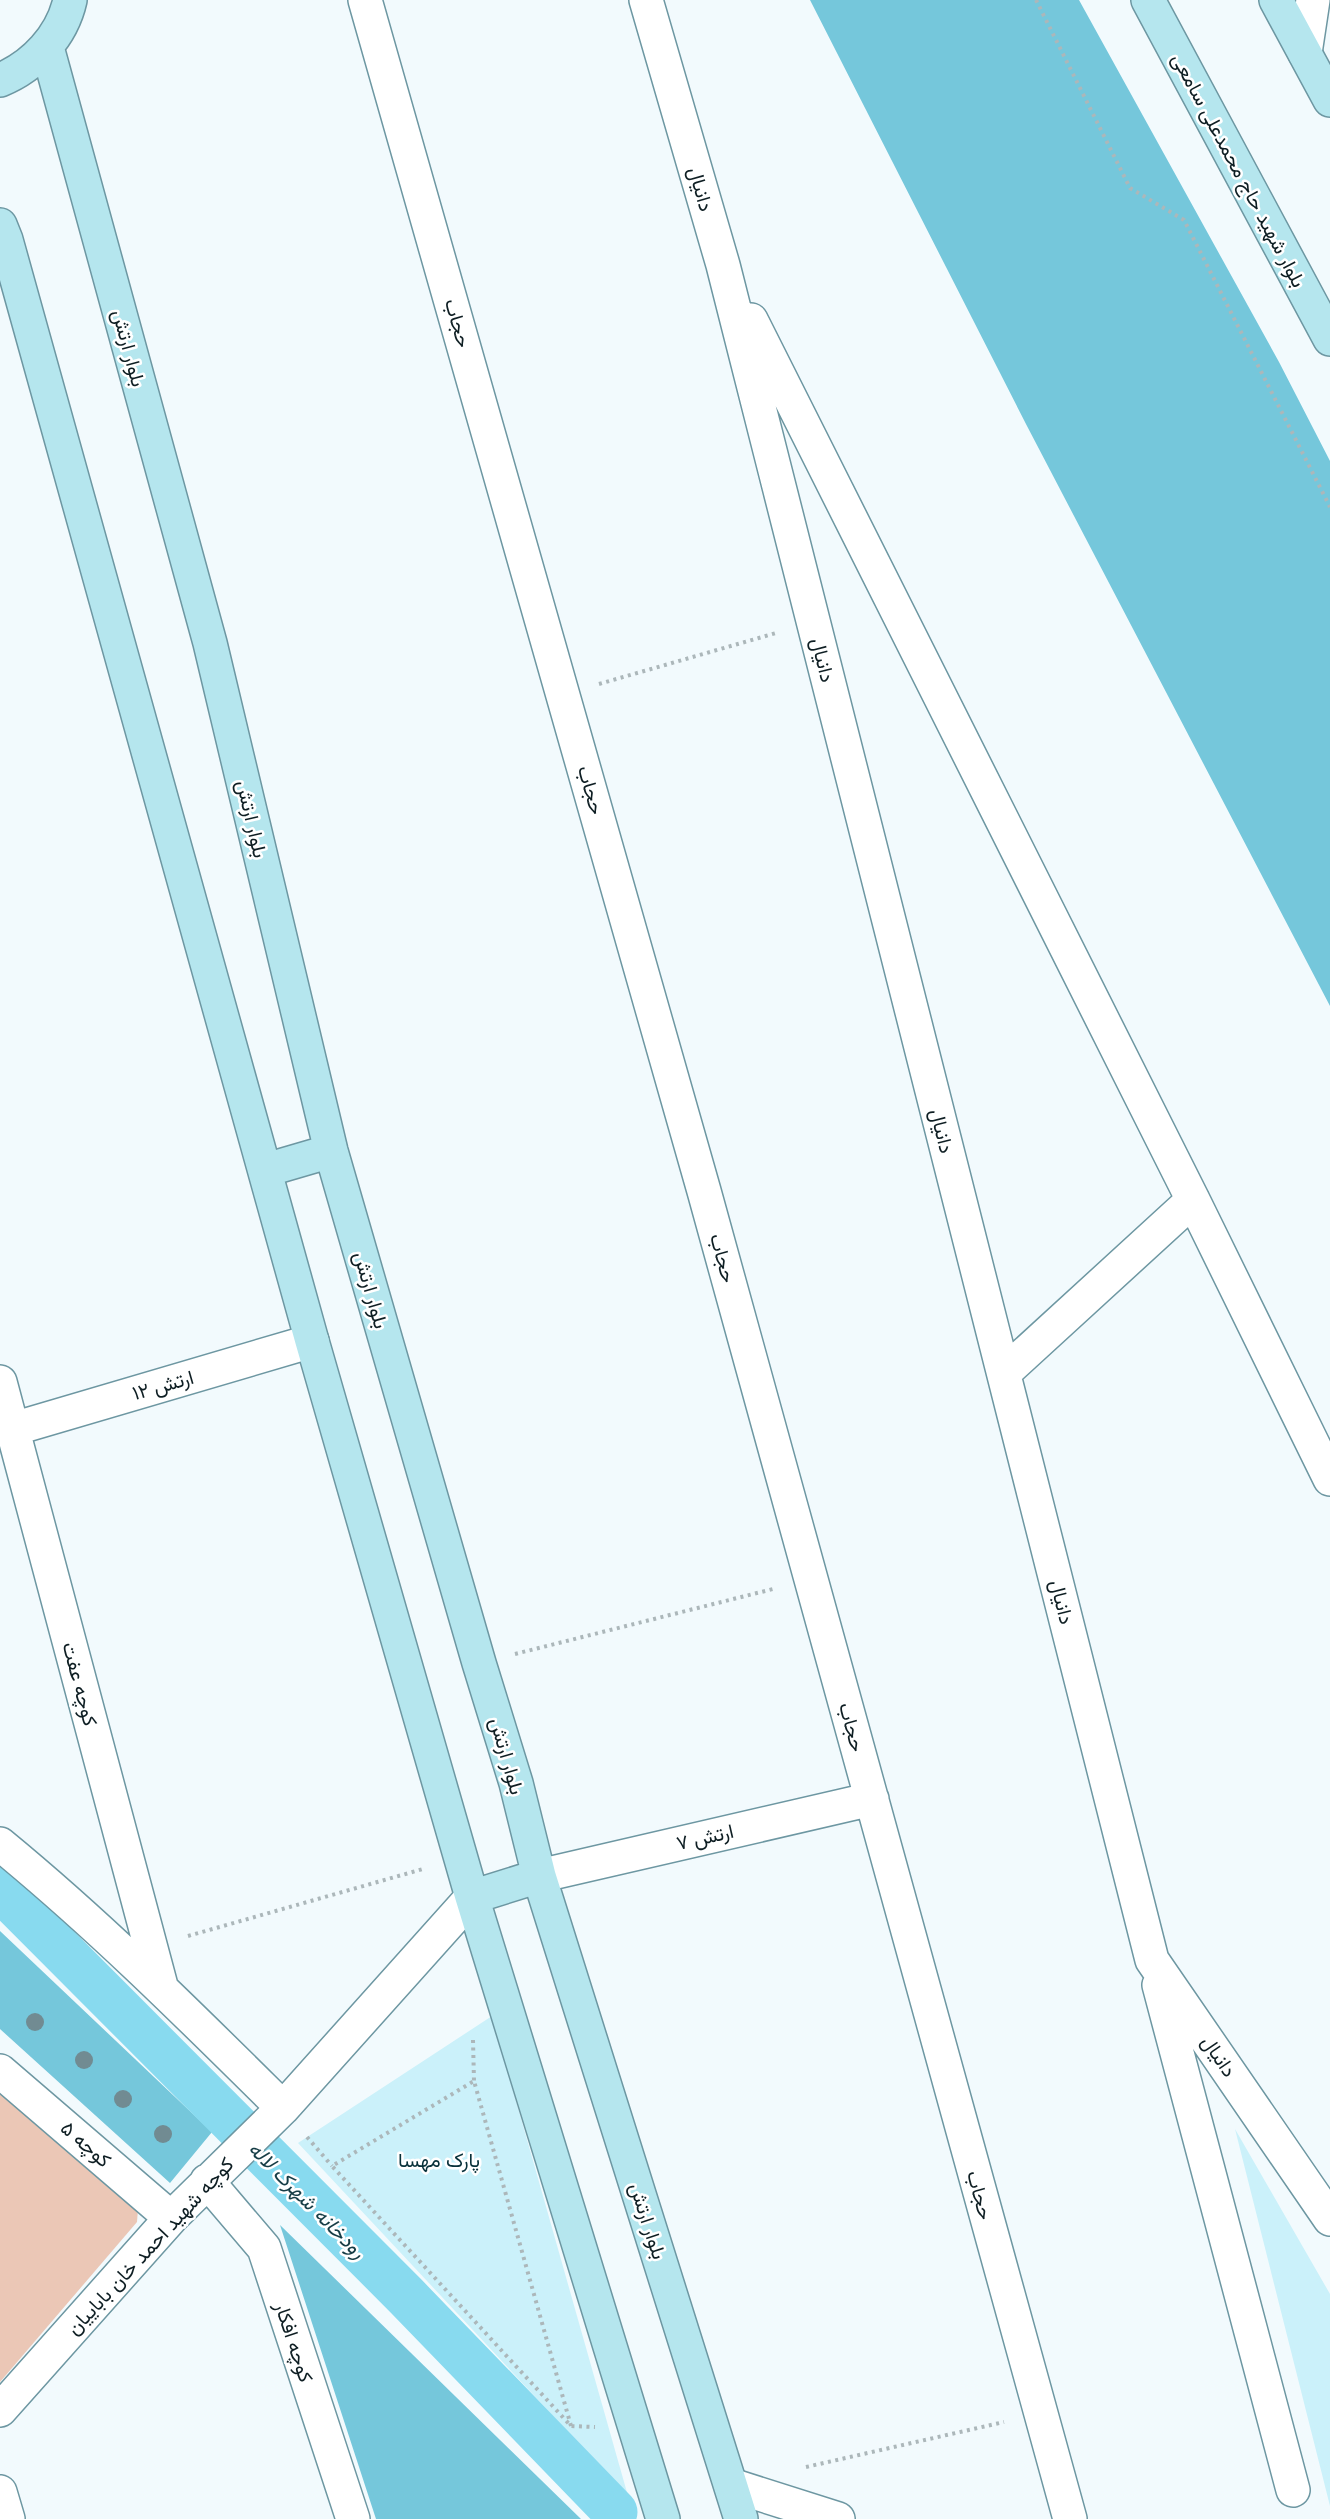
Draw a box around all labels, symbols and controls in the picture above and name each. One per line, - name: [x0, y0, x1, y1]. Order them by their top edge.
- street label: بلوار شهید حاج محمدعلی سامعی: [1165, 48, 1313, 292]
- street label: دانیال: [681, 163, 721, 215]
- street label: حجاب: [438, 295, 478, 351]
- street label: بلوار ارتش: [105, 306, 153, 390]
- street label: دانیال: [804, 635, 842, 685]
- street label: حجاب: [571, 762, 611, 818]
- street label: بلوار ارتش: [229, 777, 275, 861]
- street label: دانیال: [923, 1106, 961, 1156]
- street label: حجاب: [703, 1230, 743, 1286]
- street label: بلوار ارتش: [347, 1248, 395, 1332]
- street label: ارتش ۱۲: [129, 1363, 197, 1407]
- street label: دانیال: [1043, 1577, 1081, 1627]
- street label: کوچه عفت: [55, 1639, 105, 1729]
- street label: حجاب: [832, 1699, 872, 1755]
- street label: بلوار ارتش: [483, 1714, 531, 1798]
- street label: ارتش ۷: [674, 1817, 736, 1857]
- street label: دانیال: [1195, 2029, 1243, 2083]
- street label: کوچه ۵: [55, 2114, 117, 2174]
- water label: رودخانه شهرک لاله: [242, 2134, 373, 2265]
- park label: پارک مهسا: [398, 2146, 480, 2174]
- street label: کوچه شهید احمد خان باباییان: [60, 2151, 240, 2341]
- street label: حجاب: [960, 2167, 1000, 2223]
- street label: بلوار ارتش: [622, 2179, 674, 2263]
- street label: کوچه افکار: [268, 2297, 320, 2386]

